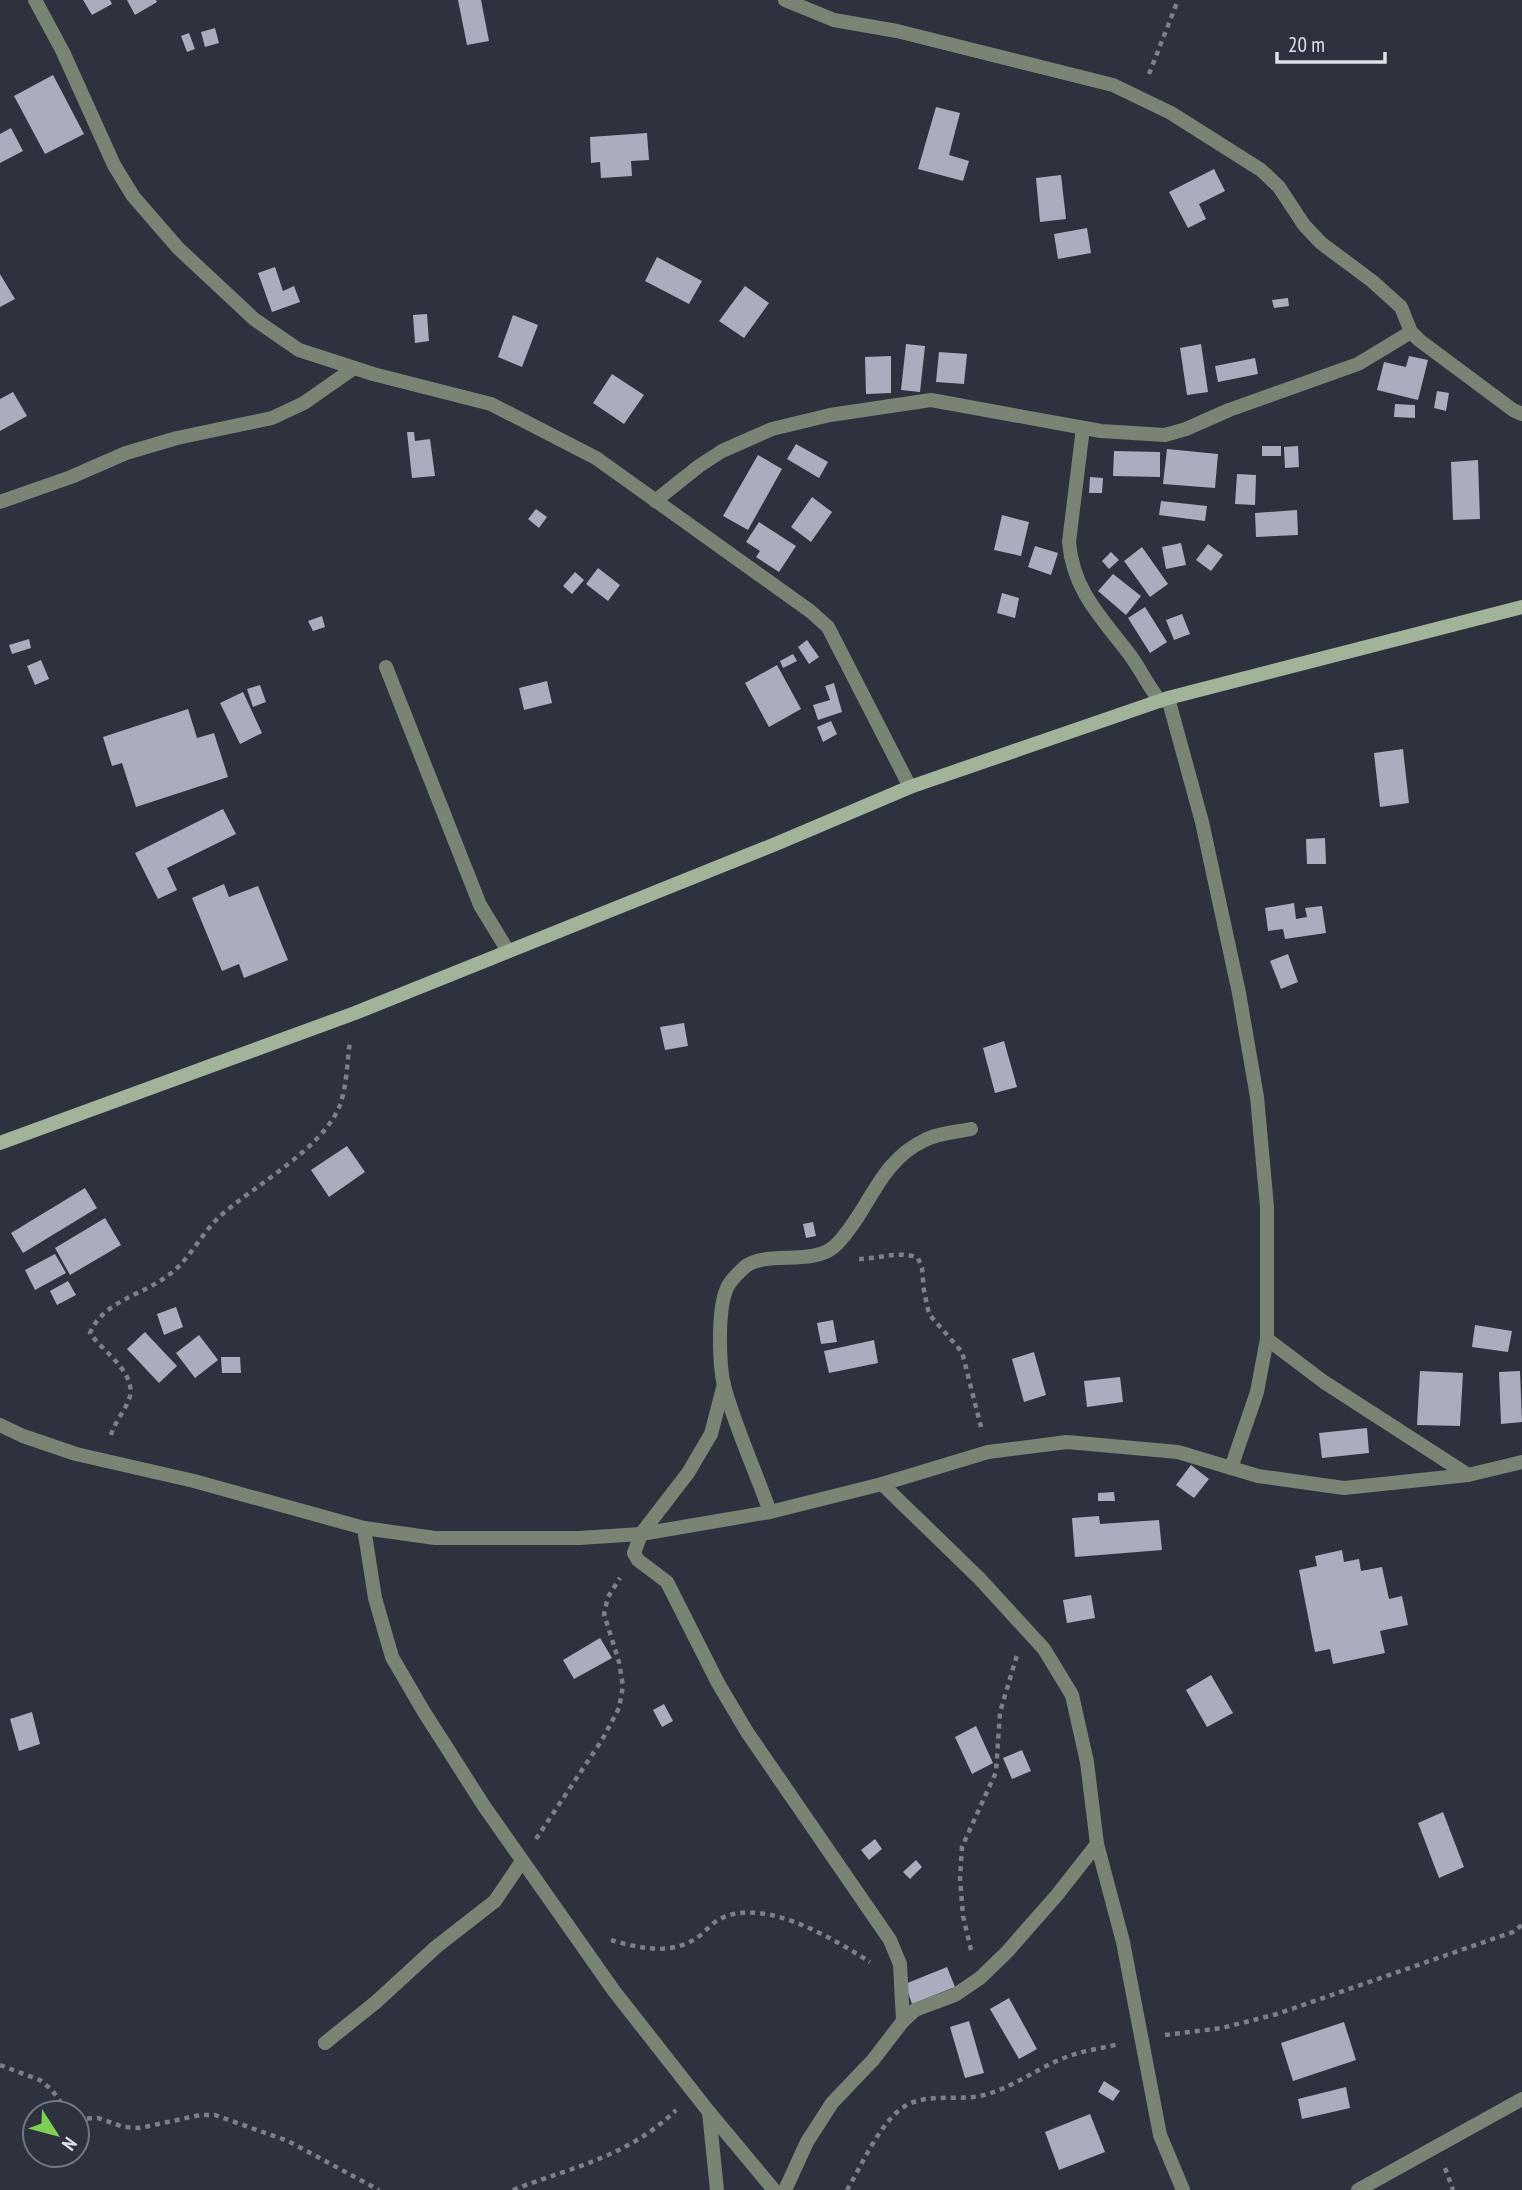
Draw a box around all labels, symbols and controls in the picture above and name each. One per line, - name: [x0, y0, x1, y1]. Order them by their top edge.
- scale bar: [1277, 21, 1386, 65]
- text: 20 m: [1288, 31, 1325, 58]
- north arrow: [21, 2099, 91, 2169]
- text: N: [57, 2133, 82, 2155]

